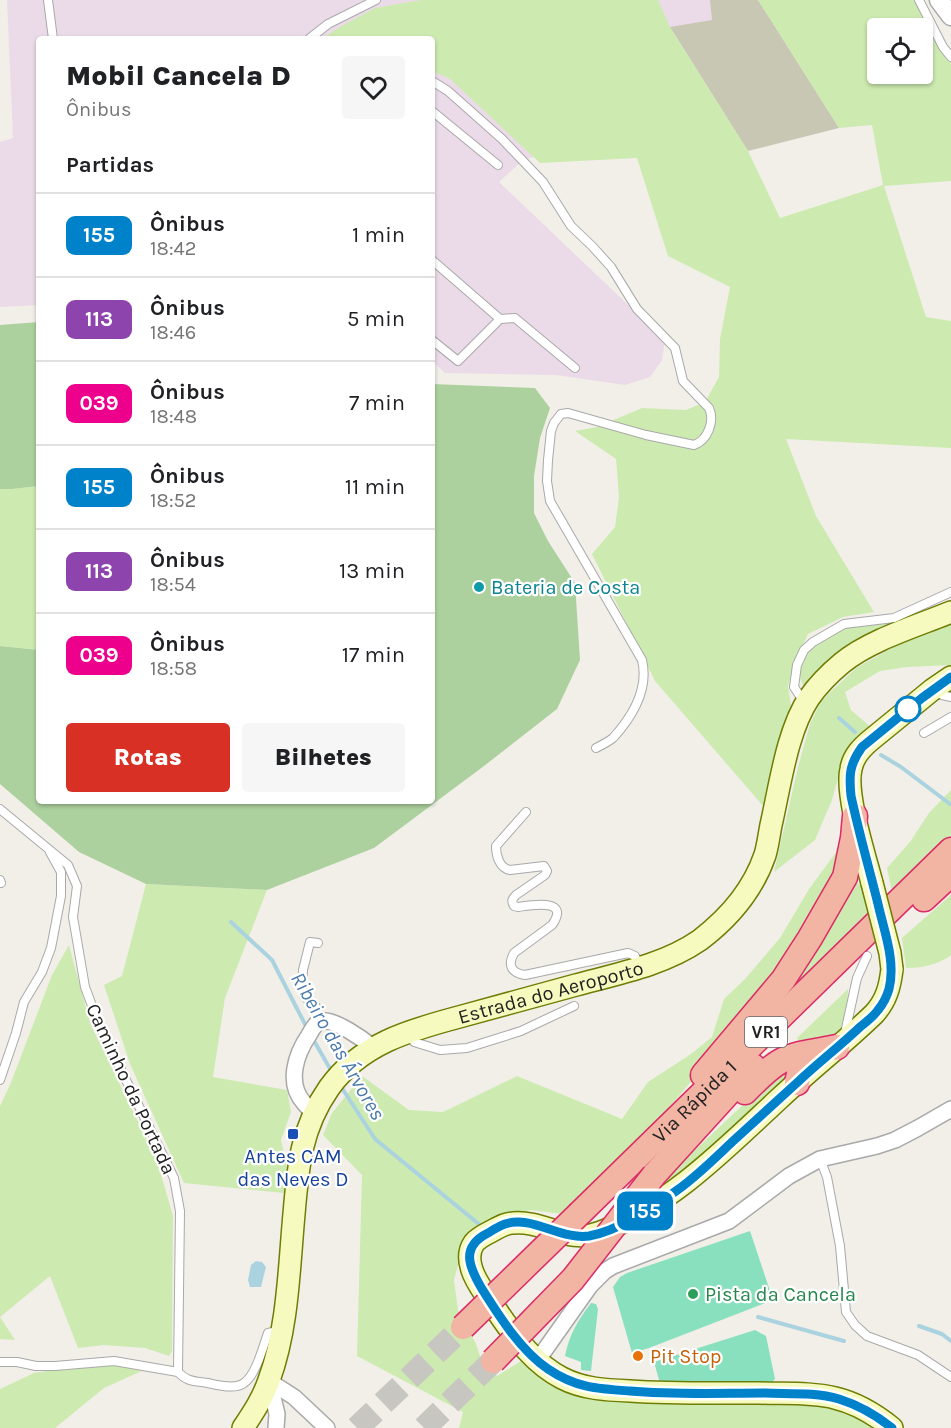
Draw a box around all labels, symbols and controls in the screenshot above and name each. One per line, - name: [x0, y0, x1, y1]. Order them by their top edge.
- map controls: [867, 18, 933, 84]
- button: locate: [867, 18, 933, 84]
- button: heart: [342, 56, 405, 119]
- text: Mobil Cancela D: [66, 59, 291, 92]
- text: Ônibus: [66, 98, 131, 121]
- text: Partidas: [66, 152, 154, 178]
- text: Ônibus: [150, 211, 225, 237]
- text: 1 min: [352, 222, 405, 248]
- text: 155: [83, 223, 115, 247]
- text: 18:42: [150, 237, 196, 260]
- text: Ônibus: [150, 295, 225, 321]
- text: 5 min: [347, 306, 405, 332]
- text: 113: [85, 307, 113, 331]
- text: 18:46: [150, 321, 196, 344]
- text: Ônibus: [150, 379, 225, 405]
- text: 7 min: [349, 390, 405, 416]
- text: 039: [79, 391, 119, 415]
- text: 18:48: [150, 405, 197, 428]
- text: Ônibus: [150, 463, 225, 489]
- text: 11 min: [345, 474, 405, 500]
- text: 155: [83, 475, 115, 499]
- text: 18:52: [150, 489, 196, 512]
- text: Ônibus: [150, 547, 225, 573]
- text: 13 min: [339, 558, 405, 584]
- text: 113: [85, 559, 113, 583]
- text: 18:54: [150, 573, 196, 596]
- place label: Bateria de Costa: [491, 576, 640, 599]
- marker: Bateria de Costa: [472, 580, 486, 594]
- text: Ônibus: [150, 631, 225, 657]
- text: 17 min: [342, 642, 405, 668]
- text: 039: [79, 643, 119, 667]
- text: 18:58: [150, 657, 197, 680]
- unlabelled marker: [895, 696, 921, 722]
- button: Rotas: [66, 723, 230, 792]
- button: Bilhetes: [242, 723, 405, 792]
- street label: Estrada do Aeroporto: [455, 956, 646, 1028]
- water label: Ribeiro das Árvores: [286, 968, 390, 1124]
- street label: Caminho da Portada: [81, 1000, 181, 1178]
- road number: VR1: [745, 1017, 787, 1047]
- street label: Via Rápida 1: [648, 1055, 741, 1147]
- marker: Antes CAM das Neves D: [286, 1127, 300, 1141]
- place label: Antes CAM das Neves D: [238, 1145, 348, 1191]
- line badge: 155: [610, 1192, 680, 1230]
- text: 155: [629, 1199, 661, 1223]
- place label: Pista da Cancela: [705, 1283, 856, 1306]
- marker: Pista da Cancela: [686, 1287, 700, 1301]
- place label: Pit Stop: [650, 1345, 722, 1368]
- marker: Pit Stop: [631, 1349, 645, 1363]

